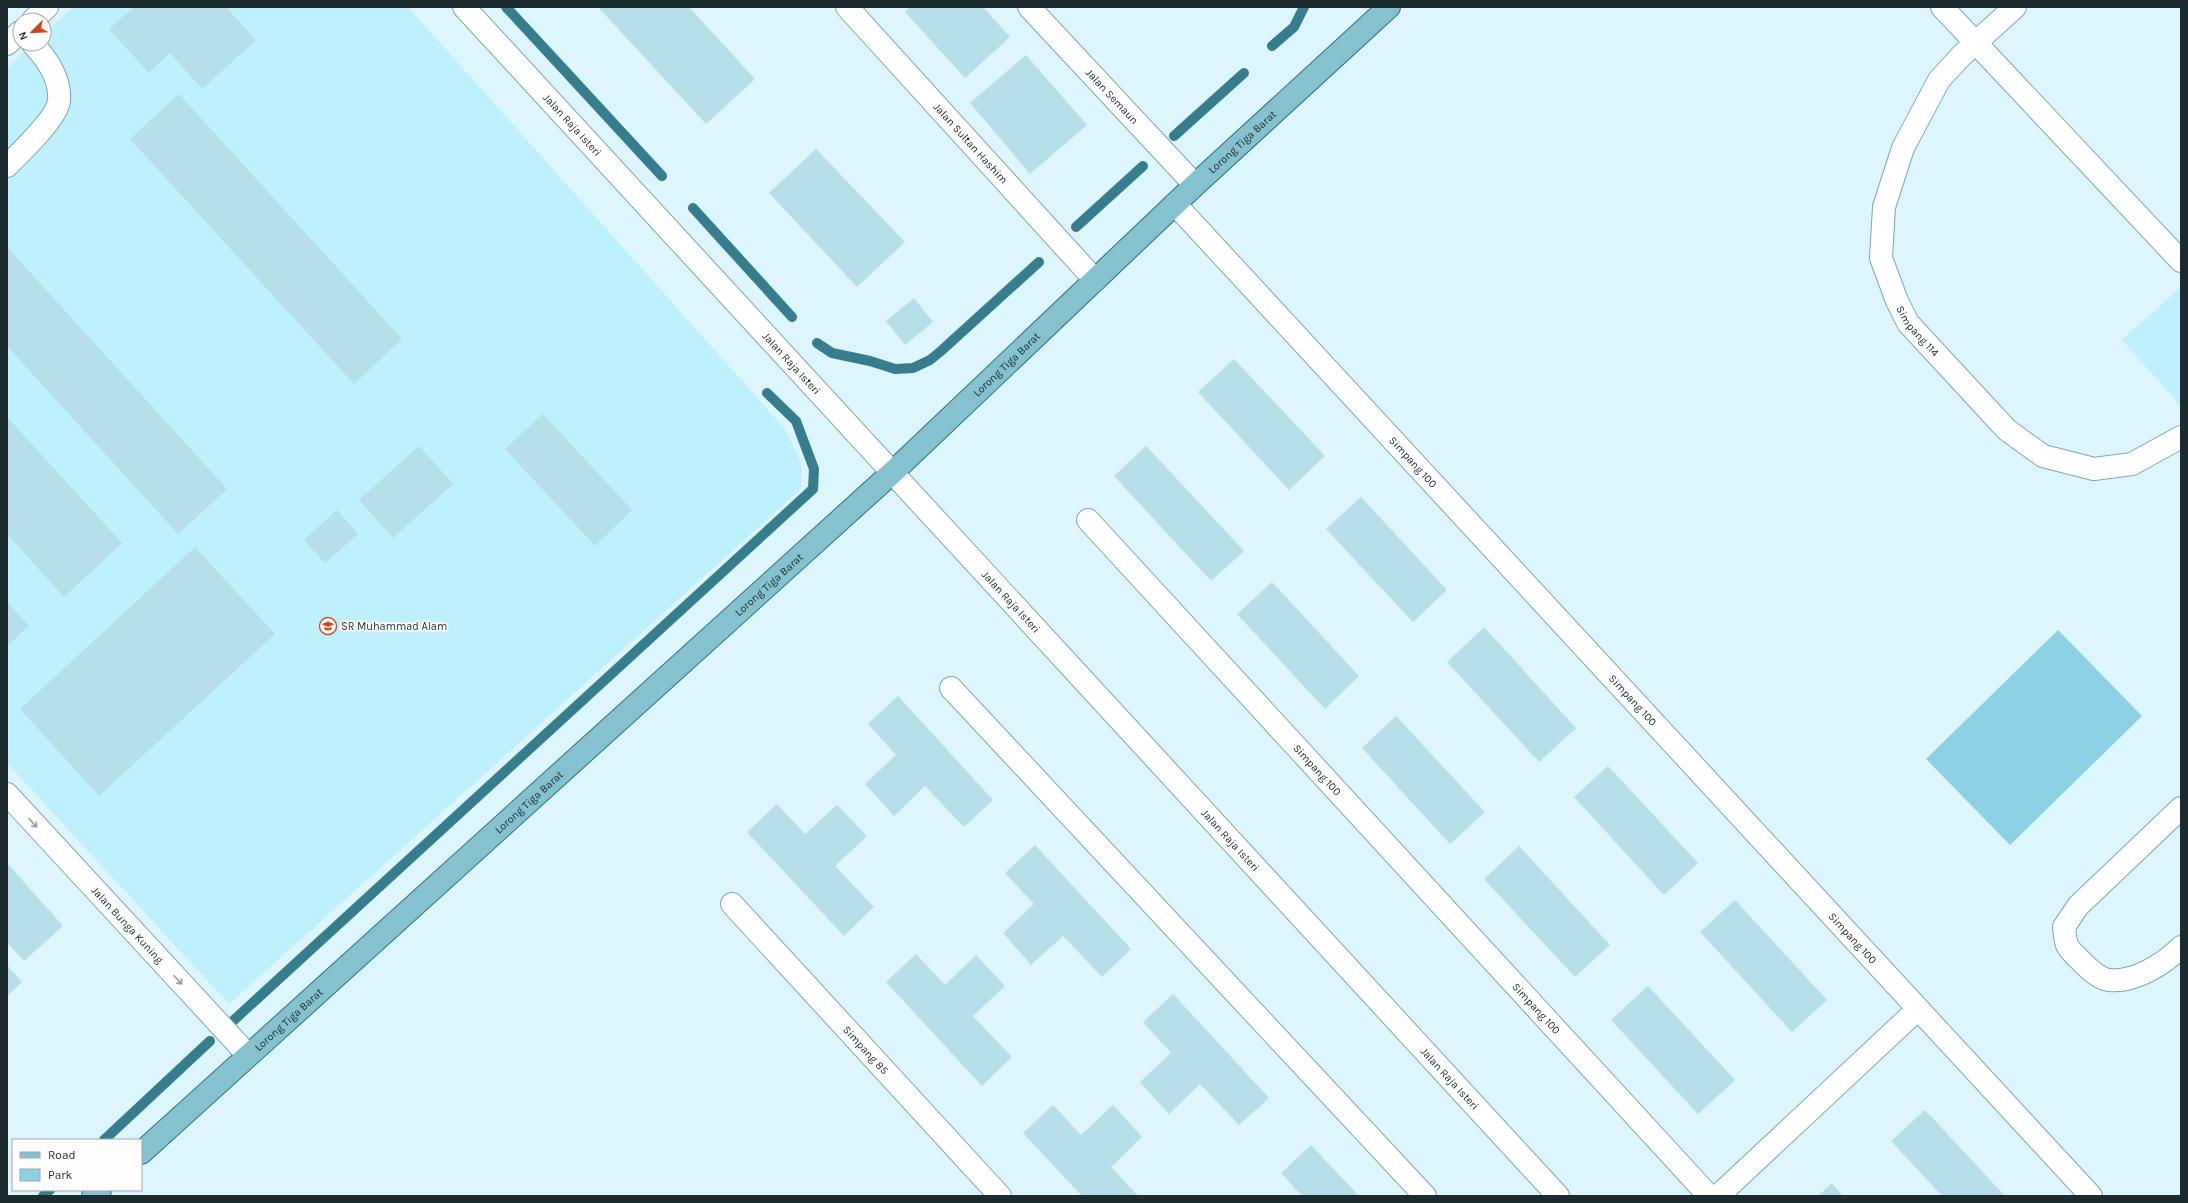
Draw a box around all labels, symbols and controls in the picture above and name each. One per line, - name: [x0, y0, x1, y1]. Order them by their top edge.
- north arrow: [12, 12, 52, 52]
- text: N: [16, 30, 31, 42]
- street label: Jalan Semaun: [1083, 66, 1141, 127]
- street label: Jalan Raja Isteri: [541, 91, 604, 159]
- street label: Jalan Sultan Hashim: [931, 100, 1011, 186]
- street label: Lorong Tiga Barat: [1205, 107, 1279, 176]
- street label: Simpang 114: [1894, 303, 1942, 359]
- street label: Jalan Raja Isteri: [760, 329, 824, 397]
- street label: Lorong Tiga Barat: [970, 329, 1043, 399]
- street label: Simpang 100: [1386, 434, 1440, 490]
- street label: Lorong Tiga Barat: [732, 550, 806, 619]
- street label: Jalan Raja Isteri: [979, 568, 1043, 635]
- school or university icon: SR Muhammad Alam: [318, 616, 338, 636]
- place label: SR Muhammad Alam: [341, 620, 447, 633]
- street label: Simpang 100: [1606, 672, 1660, 728]
- street label: Simpang 100: [1291, 741, 1344, 798]
- street label: Lorong Tiga Barat: [492, 768, 565, 836]
- street label: Jalan Raja Isteri: [1199, 806, 1262, 874]
- one-way arrow: [29, 818, 38, 828]
- street label: Jalan Bunga Kuning: [89, 884, 167, 967]
- street label: Simpang 100: [1826, 910, 1880, 966]
- one-way arrow: [174, 975, 183, 986]
- street label: Simpang 100: [1510, 980, 1563, 1037]
- street label: Lorong Tiga Barat: [252, 985, 325, 1054]
- street label: Simpang 85: [840, 1023, 891, 1077]
- street label: Jalan Raja Isteri: [1418, 1045, 1482, 1112]
- legend: [12, 1139, 142, 1191]
- text: Road: [48, 1148, 76, 1162]
- text: Park: [48, 1168, 73, 1182]

